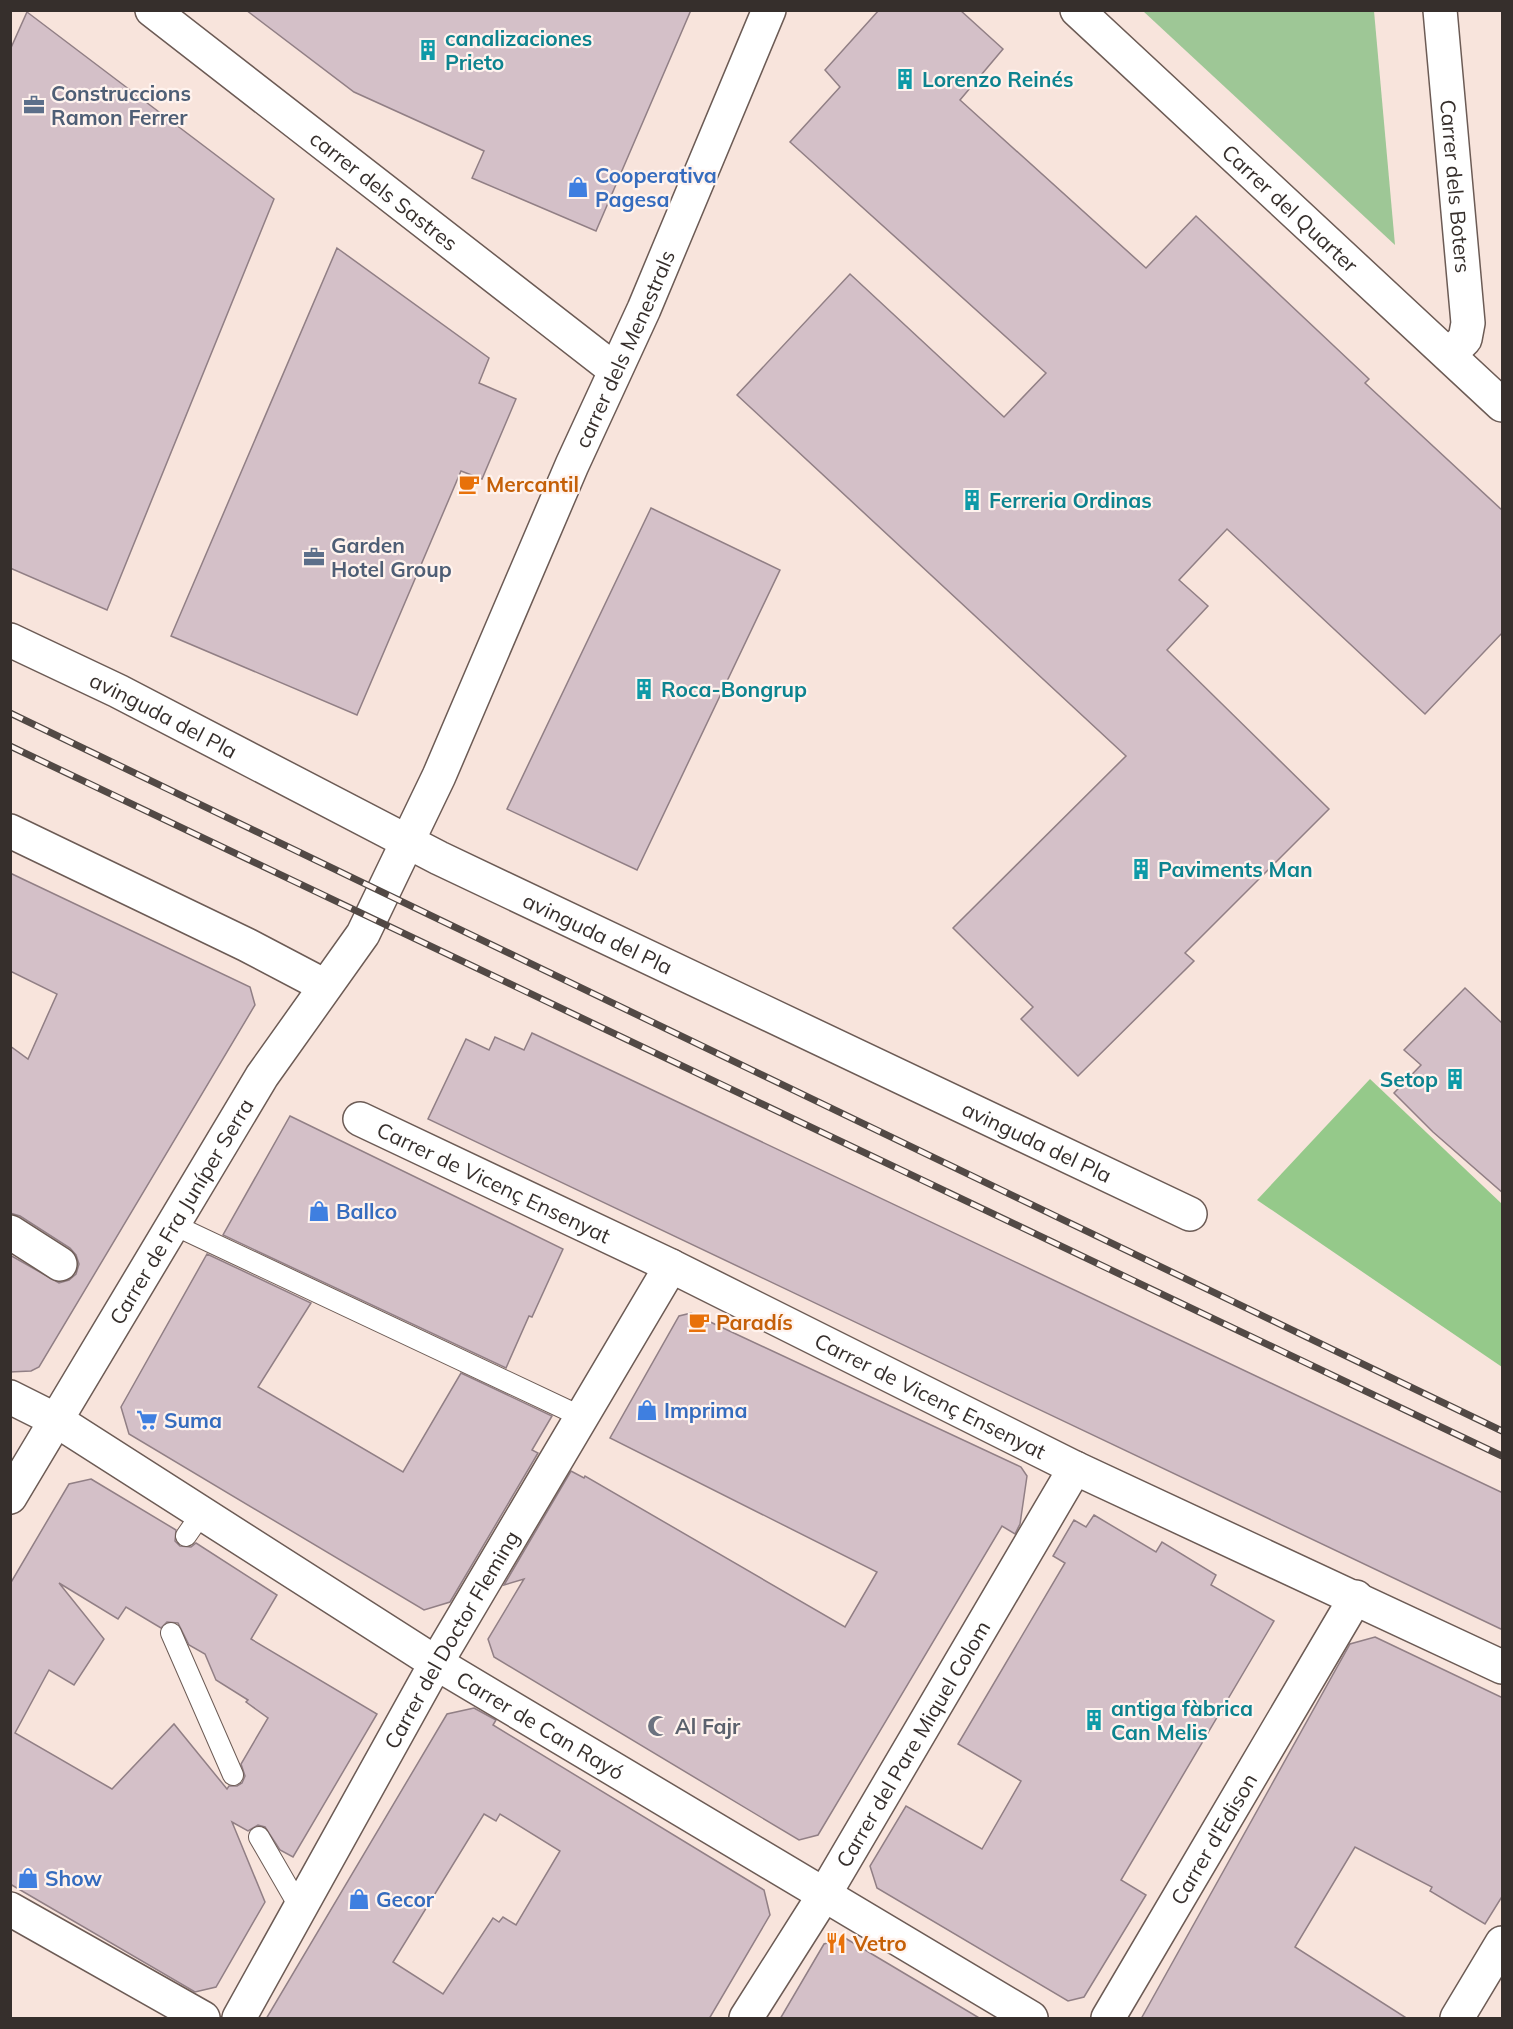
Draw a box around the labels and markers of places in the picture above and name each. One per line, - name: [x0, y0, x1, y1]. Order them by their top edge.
- place label: canalizaciones Prieto: [445, 25, 592, 75]
- building icon: canalizaciones Prieto: [416, 38, 440, 62]
- place label: Lorenzo Reinés: [922, 66, 1074, 92]
- building icon: Lorenzo Reinés: [893, 67, 917, 91]
- place label: Construccions Ramon Ferrer: [51, 80, 191, 130]
- office icon: Construccions Ramon Ferrer: [22, 93, 46, 117]
- place label: Cooperativa Pagesa: [595, 162, 717, 212]
- shop icon: Cooperativa Pagesa: [566, 175, 590, 199]
- place label: Mercantil: [486, 471, 579, 497]
- cafe icon: Mercantil: [457, 472, 481, 496]
- place label: Ferreria Ordinas: [989, 487, 1152, 513]
- building icon: Ferreria Ordinas: [960, 488, 984, 512]
- place label: Garden Hotel Group: [331, 532, 452, 582]
- office icon: Garden Hotel Group: [302, 545, 326, 569]
- place label: Roca-Bongrup: [661, 676, 807, 702]
- building icon: Roca-Bongrup: [632, 677, 656, 701]
- place label: Paviments Man: [1158, 856, 1313, 882]
- building icon: Paviments Man: [1129, 857, 1153, 881]
- place label: Setop: [1380, 1066, 1438, 1092]
- building icon: Setop: [1443, 1067, 1467, 1091]
- place label: Ballco: [336, 1198, 397, 1224]
- shop icon: Ballco: [307, 1199, 331, 1223]
- place label: Paradís: [716, 1309, 793, 1335]
- cafe icon: Paradís: [687, 1310, 711, 1334]
- place label: Imprima: [664, 1397, 748, 1423]
- shop icon: Imprima: [635, 1398, 659, 1422]
- place label: Suma: [164, 1407, 222, 1433]
- supermarket icon: Suma: [135, 1408, 159, 1432]
- place label: antiga fàbrica Can Melis: [1111, 1695, 1253, 1745]
- building icon: antiga fàbrica Can Melis: [1082, 1708, 1106, 1732]
- place label: Al Fajr: [675, 1713, 741, 1739]
- mosque icon: Al Fajr: [646, 1714, 670, 1738]
- place label: Show: [45, 1865, 102, 1891]
- shop icon: Show: [16, 1866, 40, 1890]
- place label: Gecor: [376, 1886, 435, 1912]
- shop icon: Gecor: [347, 1887, 371, 1911]
- place label: Vetro: [852, 1930, 907, 1956]
- restaurant icon: Vetro: [824, 1931, 848, 1955]

